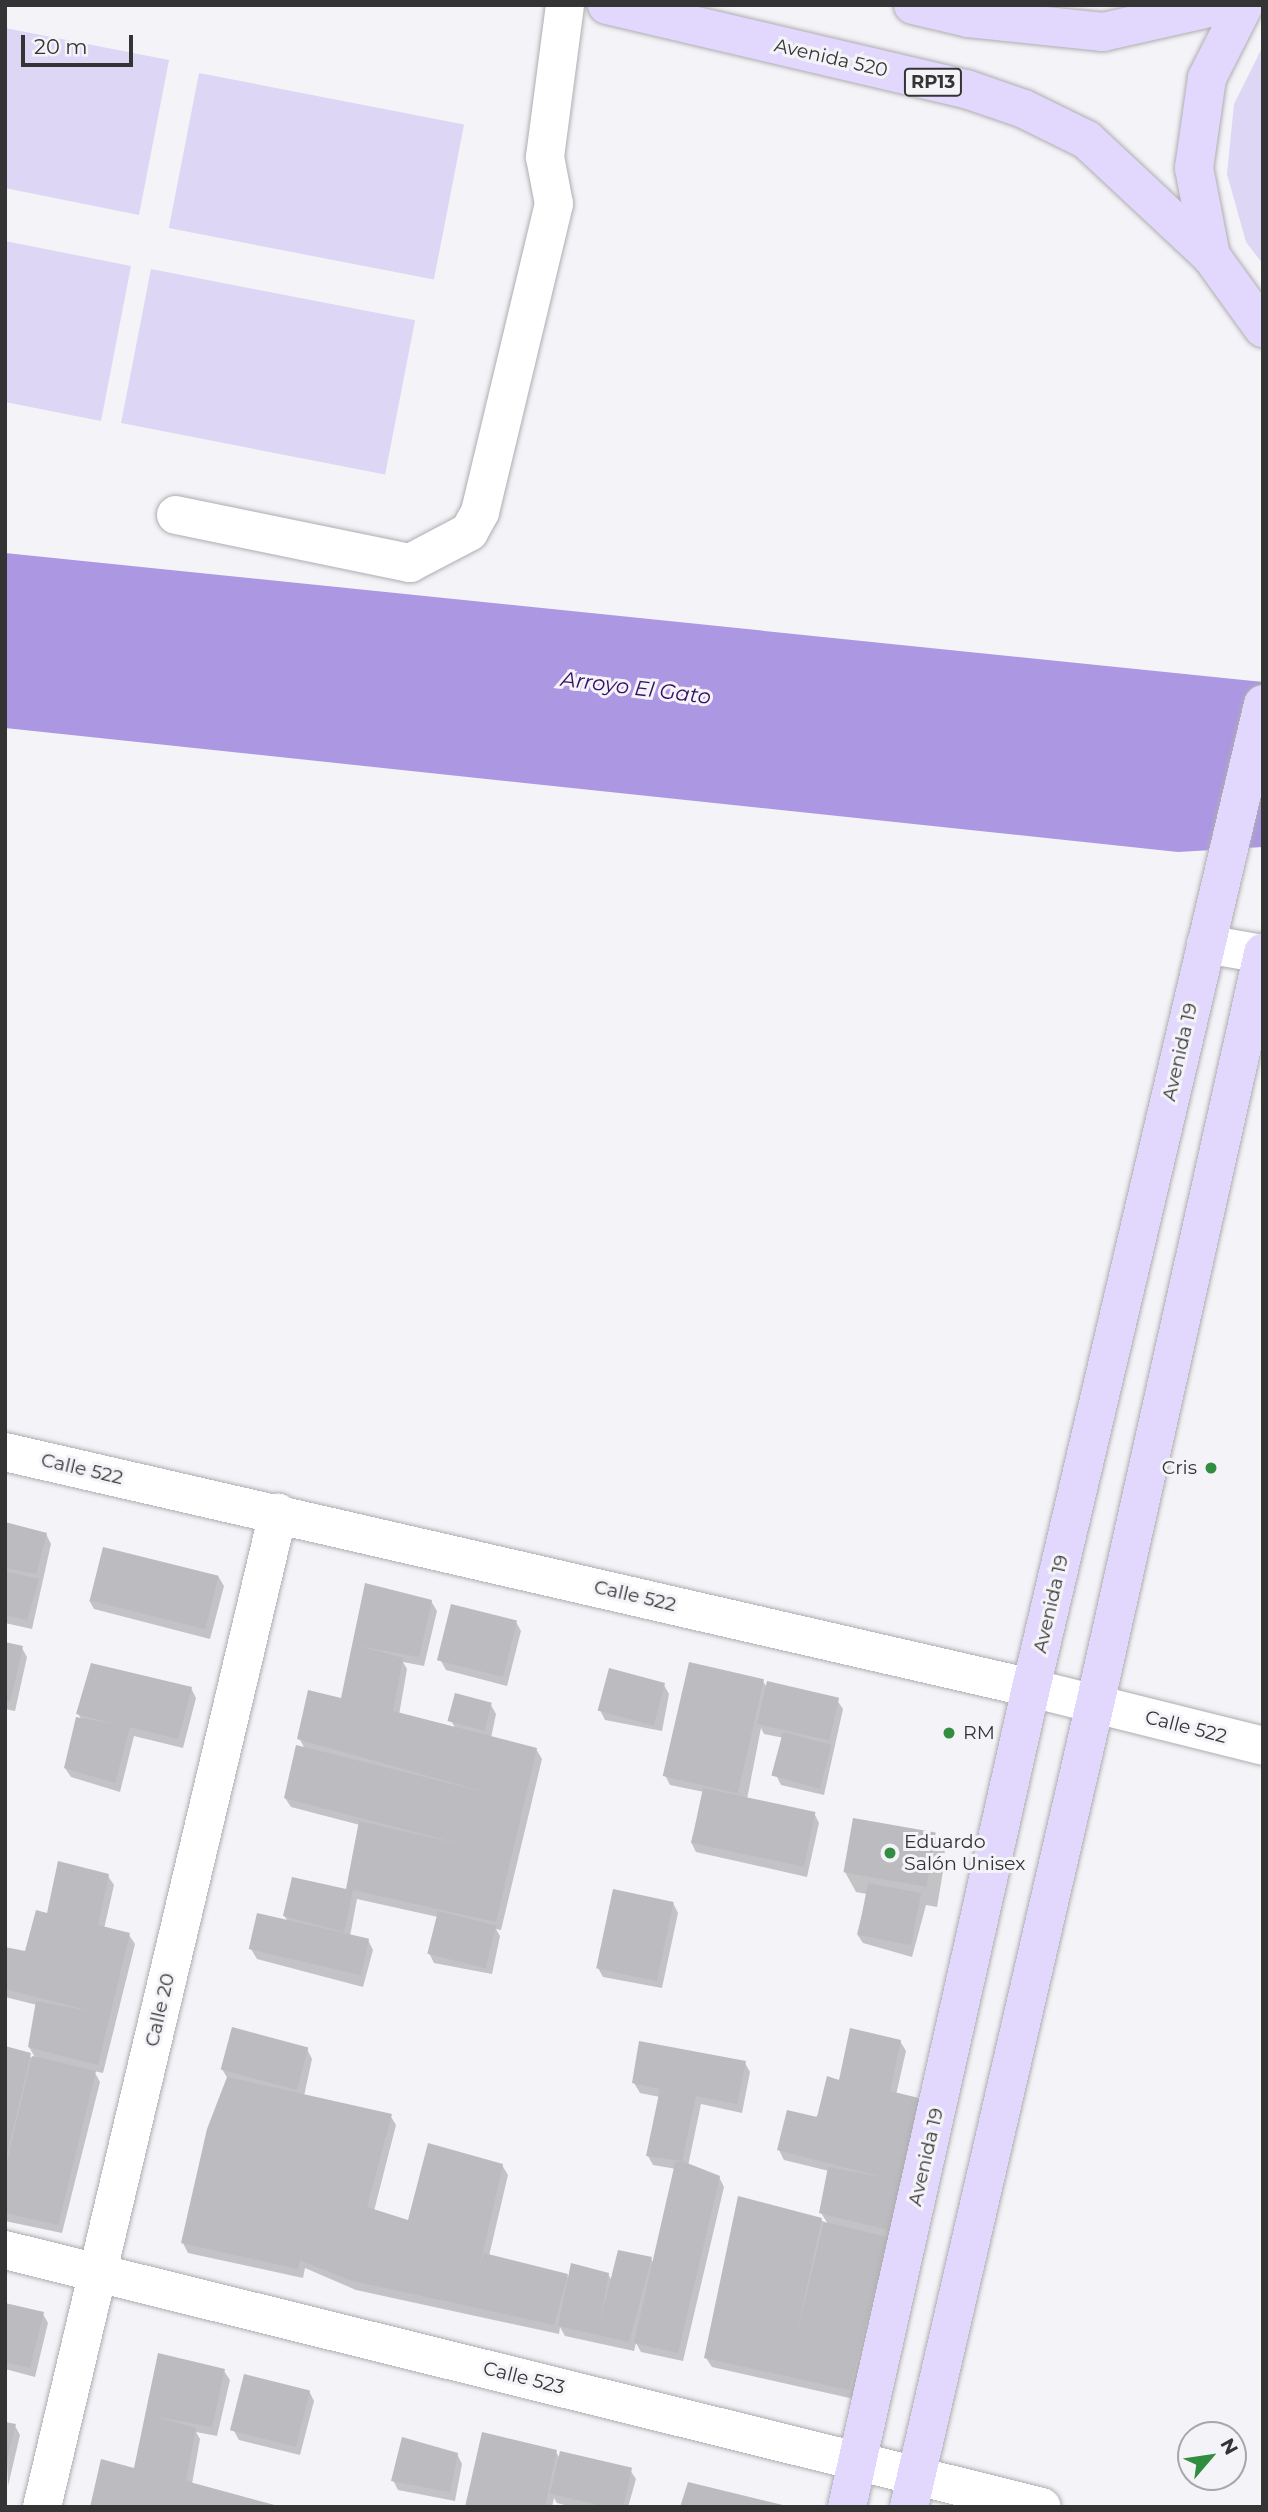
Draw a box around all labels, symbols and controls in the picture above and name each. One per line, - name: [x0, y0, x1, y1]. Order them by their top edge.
- scale bar: [24, 21, 136, 65]
- text: 20 m: [34, 34, 88, 59]
- street label: Avenida 520: [772, 34, 890, 82]
- road number: RP13: [903, 68, 963, 96]
- water label: Arroyo El Gato: [559, 666, 713, 710]
- street label: Avenida 19: [1158, 1001, 1202, 1103]
- street label: Calle 522: [39, 1449, 125, 1489]
- place label: Cris: [1162, 1457, 1197, 1479]
- marker: Cris: [1203, 1460, 1219, 1476]
- street label: Avenida 19: [1029, 1553, 1073, 1655]
- street label: Calle 522: [592, 1576, 678, 1616]
- street label: Calle 522: [1143, 1706, 1229, 1748]
- place label: RM: [963, 1722, 995, 1744]
- marker: RM: [941, 1725, 957, 1741]
- place label: Eduardo Salón Unisex: [904, 1831, 1025, 1875]
- marker: Eduardo Salón Unisex: [882, 1845, 898, 1861]
- street label: Calle 20: [141, 1971, 179, 2049]
- street label: Avenida 19: [904, 2106, 948, 2208]
- street label: Calle 523: [481, 2357, 567, 2399]
- north arrow: [1177, 2421, 1247, 2491]
- text: N: [1215, 2434, 1243, 2459]

